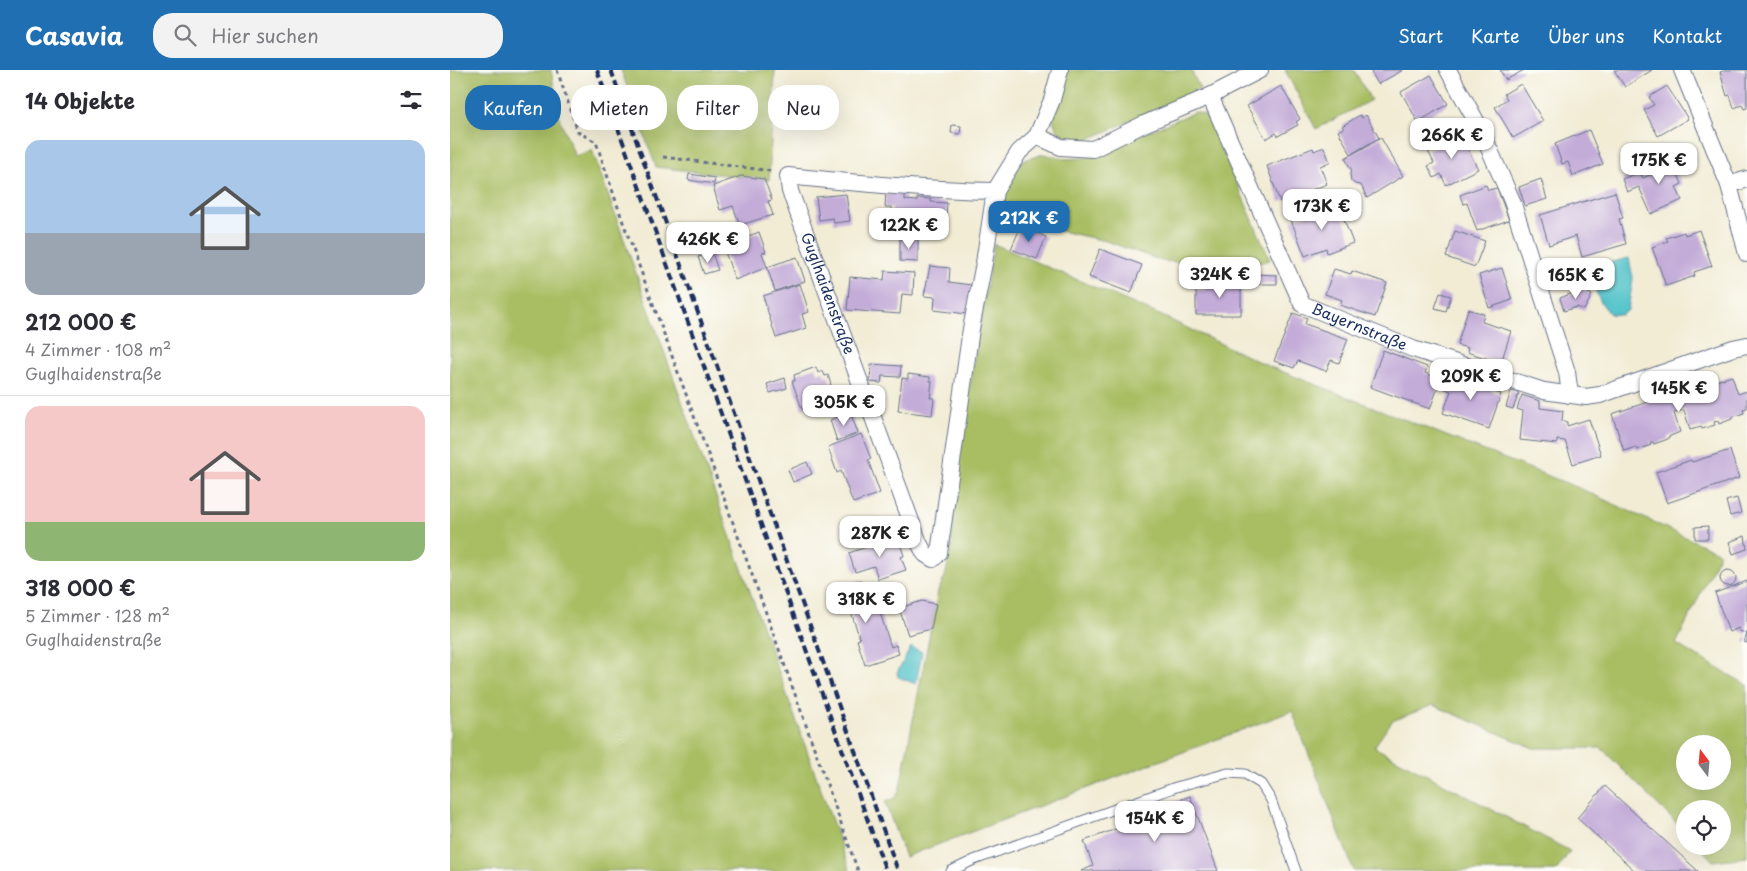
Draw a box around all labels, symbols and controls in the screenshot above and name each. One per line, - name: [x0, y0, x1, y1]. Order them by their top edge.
- search box: [153, 13, 503, 58]
- text: Casavia: [25, 17, 123, 53]
- icon: search: [171, 21, 199, 49]
- text: Hier suchen: [211, 21, 319, 49]
- text: Start: [1398, 22, 1443, 49]
- text: Karte: [1471, 22, 1520, 49]
- text: Über uns: [1548, 22, 1624, 49]
- text: Kontakt: [1652, 22, 1722, 49]
- text: 14 Objekte: [25, 84, 135, 116]
- chip: Kaufen: [465, 85, 561, 130]
- chip: Mieten: [571, 85, 667, 130]
- chip: Filter: [677, 85, 758, 130]
- chip: Neu: [768, 85, 839, 130]
- icon: filters: [397, 86, 425, 114]
- pin: 266K €: [1411, 118, 1493, 160]
- text: 266K €: [1421, 122, 1483, 146]
- pin: 175K €: [1618, 142, 1700, 185]
- text: 175K €: [1631, 147, 1687, 171]
- icon: home: [180, 173, 270, 263]
- pin: 173K €: [1281, 189, 1363, 231]
- text: 173K €: [1294, 193, 1350, 217]
- pin: 212K €: [988, 200, 1070, 243]
- text: 212K €: [1000, 205, 1058, 229]
- pin: 122K €: [868, 208, 950, 250]
- text: 122K €: [880, 212, 938, 236]
- pin: 426K €: [667, 222, 749, 264]
- text: 426K €: [677, 226, 739, 250]
- street label: Guglhaidenstraße: [796, 229, 862, 357]
- pin: 324K €: [1179, 256, 1261, 299]
- pin: 165K €: [1535, 258, 1617, 300]
- text: 324K €: [1190, 261, 1250, 285]
- text: 165K €: [1548, 262, 1604, 286]
- street label: Bayernstraße: [1308, 296, 1411, 355]
- text: 212 000 €: [25, 305, 136, 337]
- text: 4 Zimmer · 108 m²: [25, 337, 171, 361]
- pin: 209K €: [1430, 358, 1512, 401]
- text: Guglhaidenstraße: [25, 361, 162, 385]
- text: 209K €: [1441, 363, 1501, 387]
- pin: 145K €: [1638, 370, 1720, 413]
- text: 145K €: [1651, 375, 1707, 399]
- pin: 305K €: [803, 384, 885, 427]
- text: 305K €: [813, 389, 875, 413]
- icon: home: [180, 438, 270, 528]
- pin: 287K €: [839, 516, 921, 558]
- text: 287K €: [850, 520, 910, 544]
- text: 318 000 €: [25, 571, 136, 603]
- pin: 318K €: [825, 582, 907, 624]
- text: 318K €: [837, 586, 895, 610]
- text: 5 Zimmer · 128 m²: [25, 603, 170, 627]
- text: Guglhaidenstraße: [25, 627, 162, 651]
- north arrow: [1676, 735, 1731, 790]
- map controls: [1676, 735, 1731, 855]
- pin: 154K €: [1114, 800, 1196, 843]
- button: locate: [1676, 800, 1731, 855]
- text: 154K €: [1126, 805, 1184, 829]

